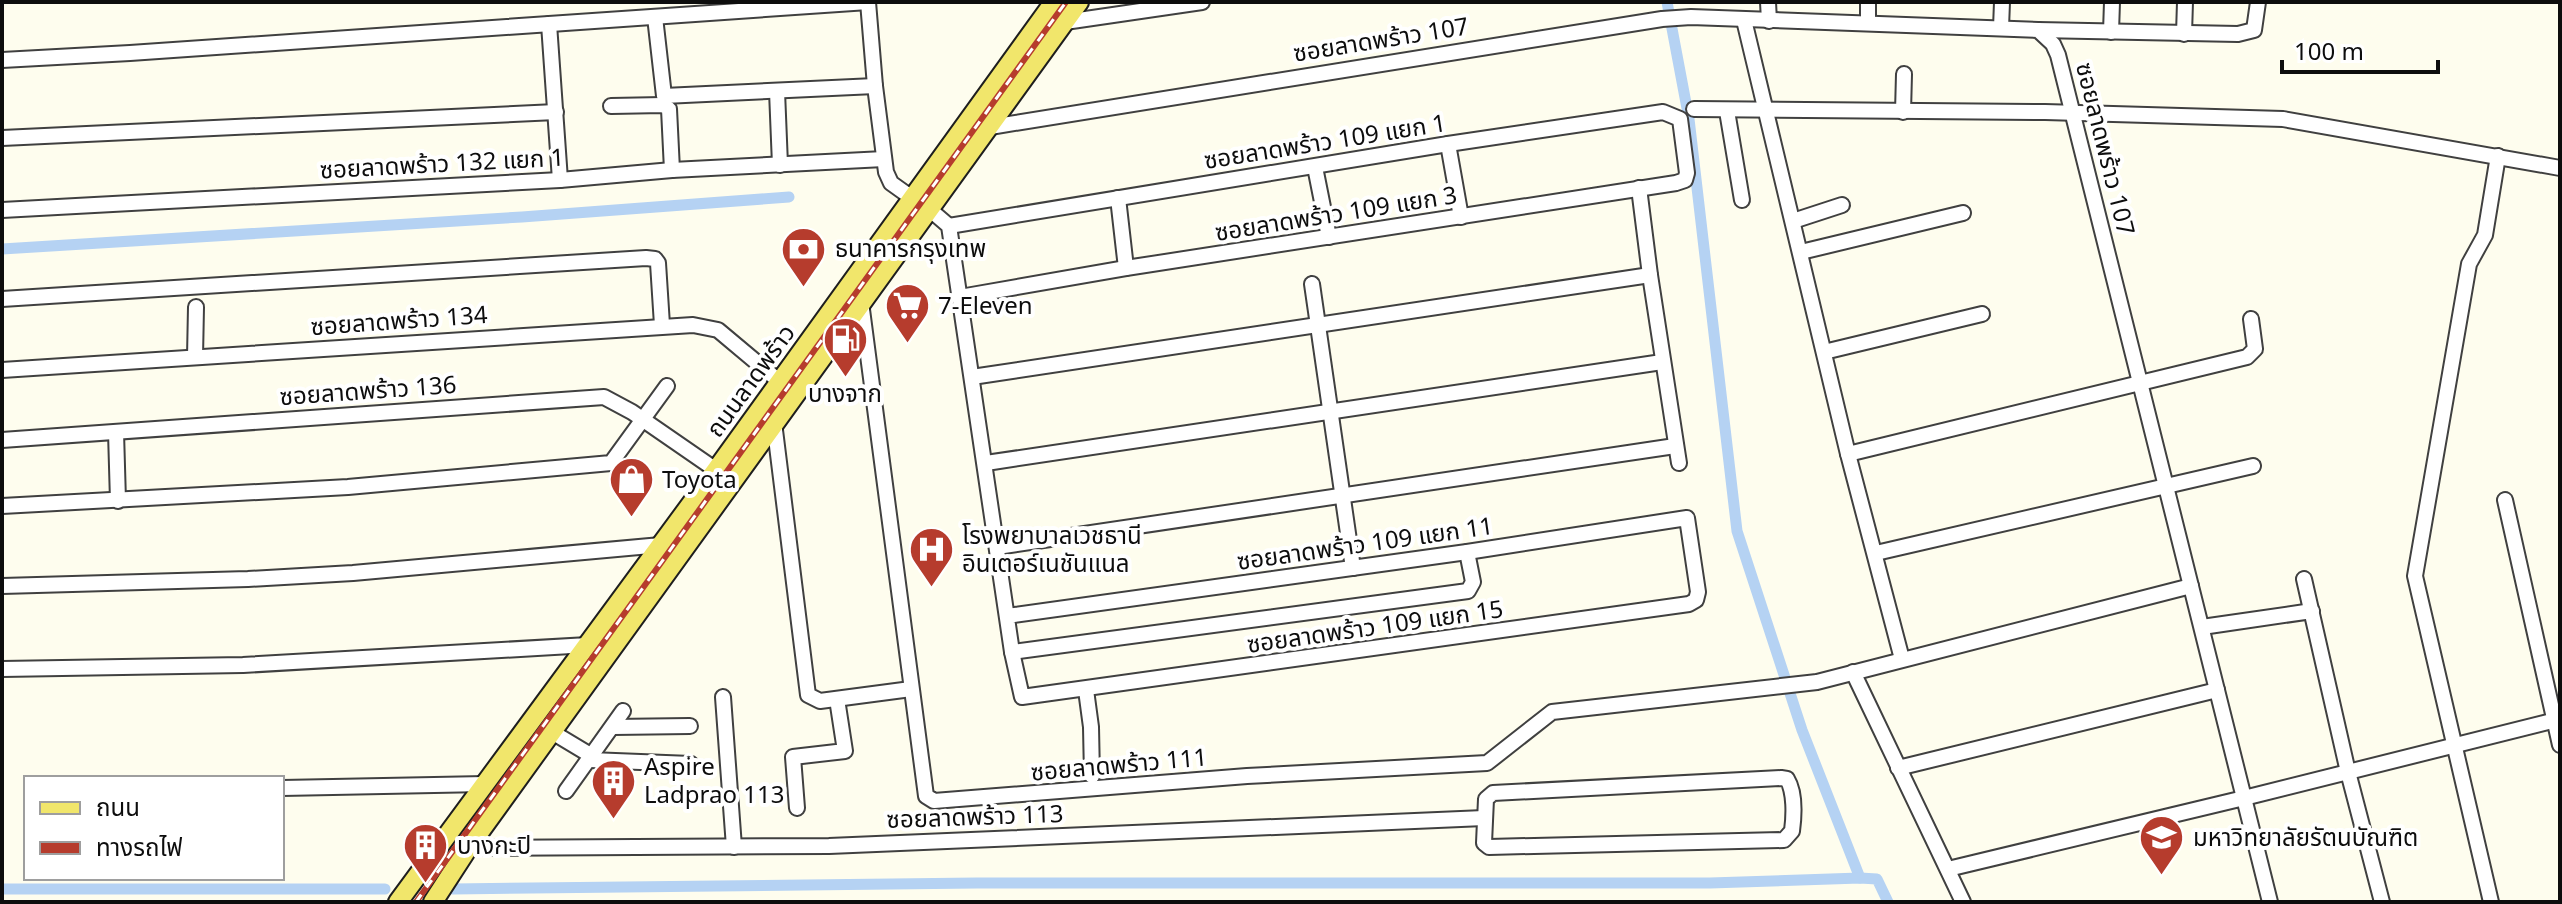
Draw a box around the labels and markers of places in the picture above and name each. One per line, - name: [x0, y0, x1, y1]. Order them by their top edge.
- bank icon: ธนาคารกรุงเทพ: [780, 225, 828, 288]
- place label: ธนาคารกรุงเทพ: [835, 232, 986, 268]
- supermarket icon: 7-Eleven: [883, 282, 931, 345]
- place label: 7-Eleven: [938, 289, 1033, 325]
- fuel station icon: บางจาก: [821, 316, 869, 379]
- place label: บางจาก: [808, 377, 882, 413]
- shop icon: Toyota: [607, 456, 655, 519]
- place label: Toyota: [662, 463, 737, 499]
- place label: โรงพยาบาลเวชธานี อินเตอร์เนชันแนล: [962, 519, 1142, 583]
- hospital icon: โรงพยาบาลเวชธานี อินเตอร์เนชันแนล: [907, 526, 955, 589]
- place label: Aspire Ladprao 113: [644, 750, 784, 814]
- building icon: Aspire Ladprao 113: [589, 757, 637, 820]
- school or university icon: มหาวิทยาลัยรัตนบัณฑิต: [2138, 814, 2186, 877]
- place label: มหาวิทยาลัยรัตนบัณฑิต: [2193, 821, 2418, 857]
- building icon: บางกะปิ: [402, 822, 450, 885]
- place label: บางกะปิ: [457, 829, 531, 865]

